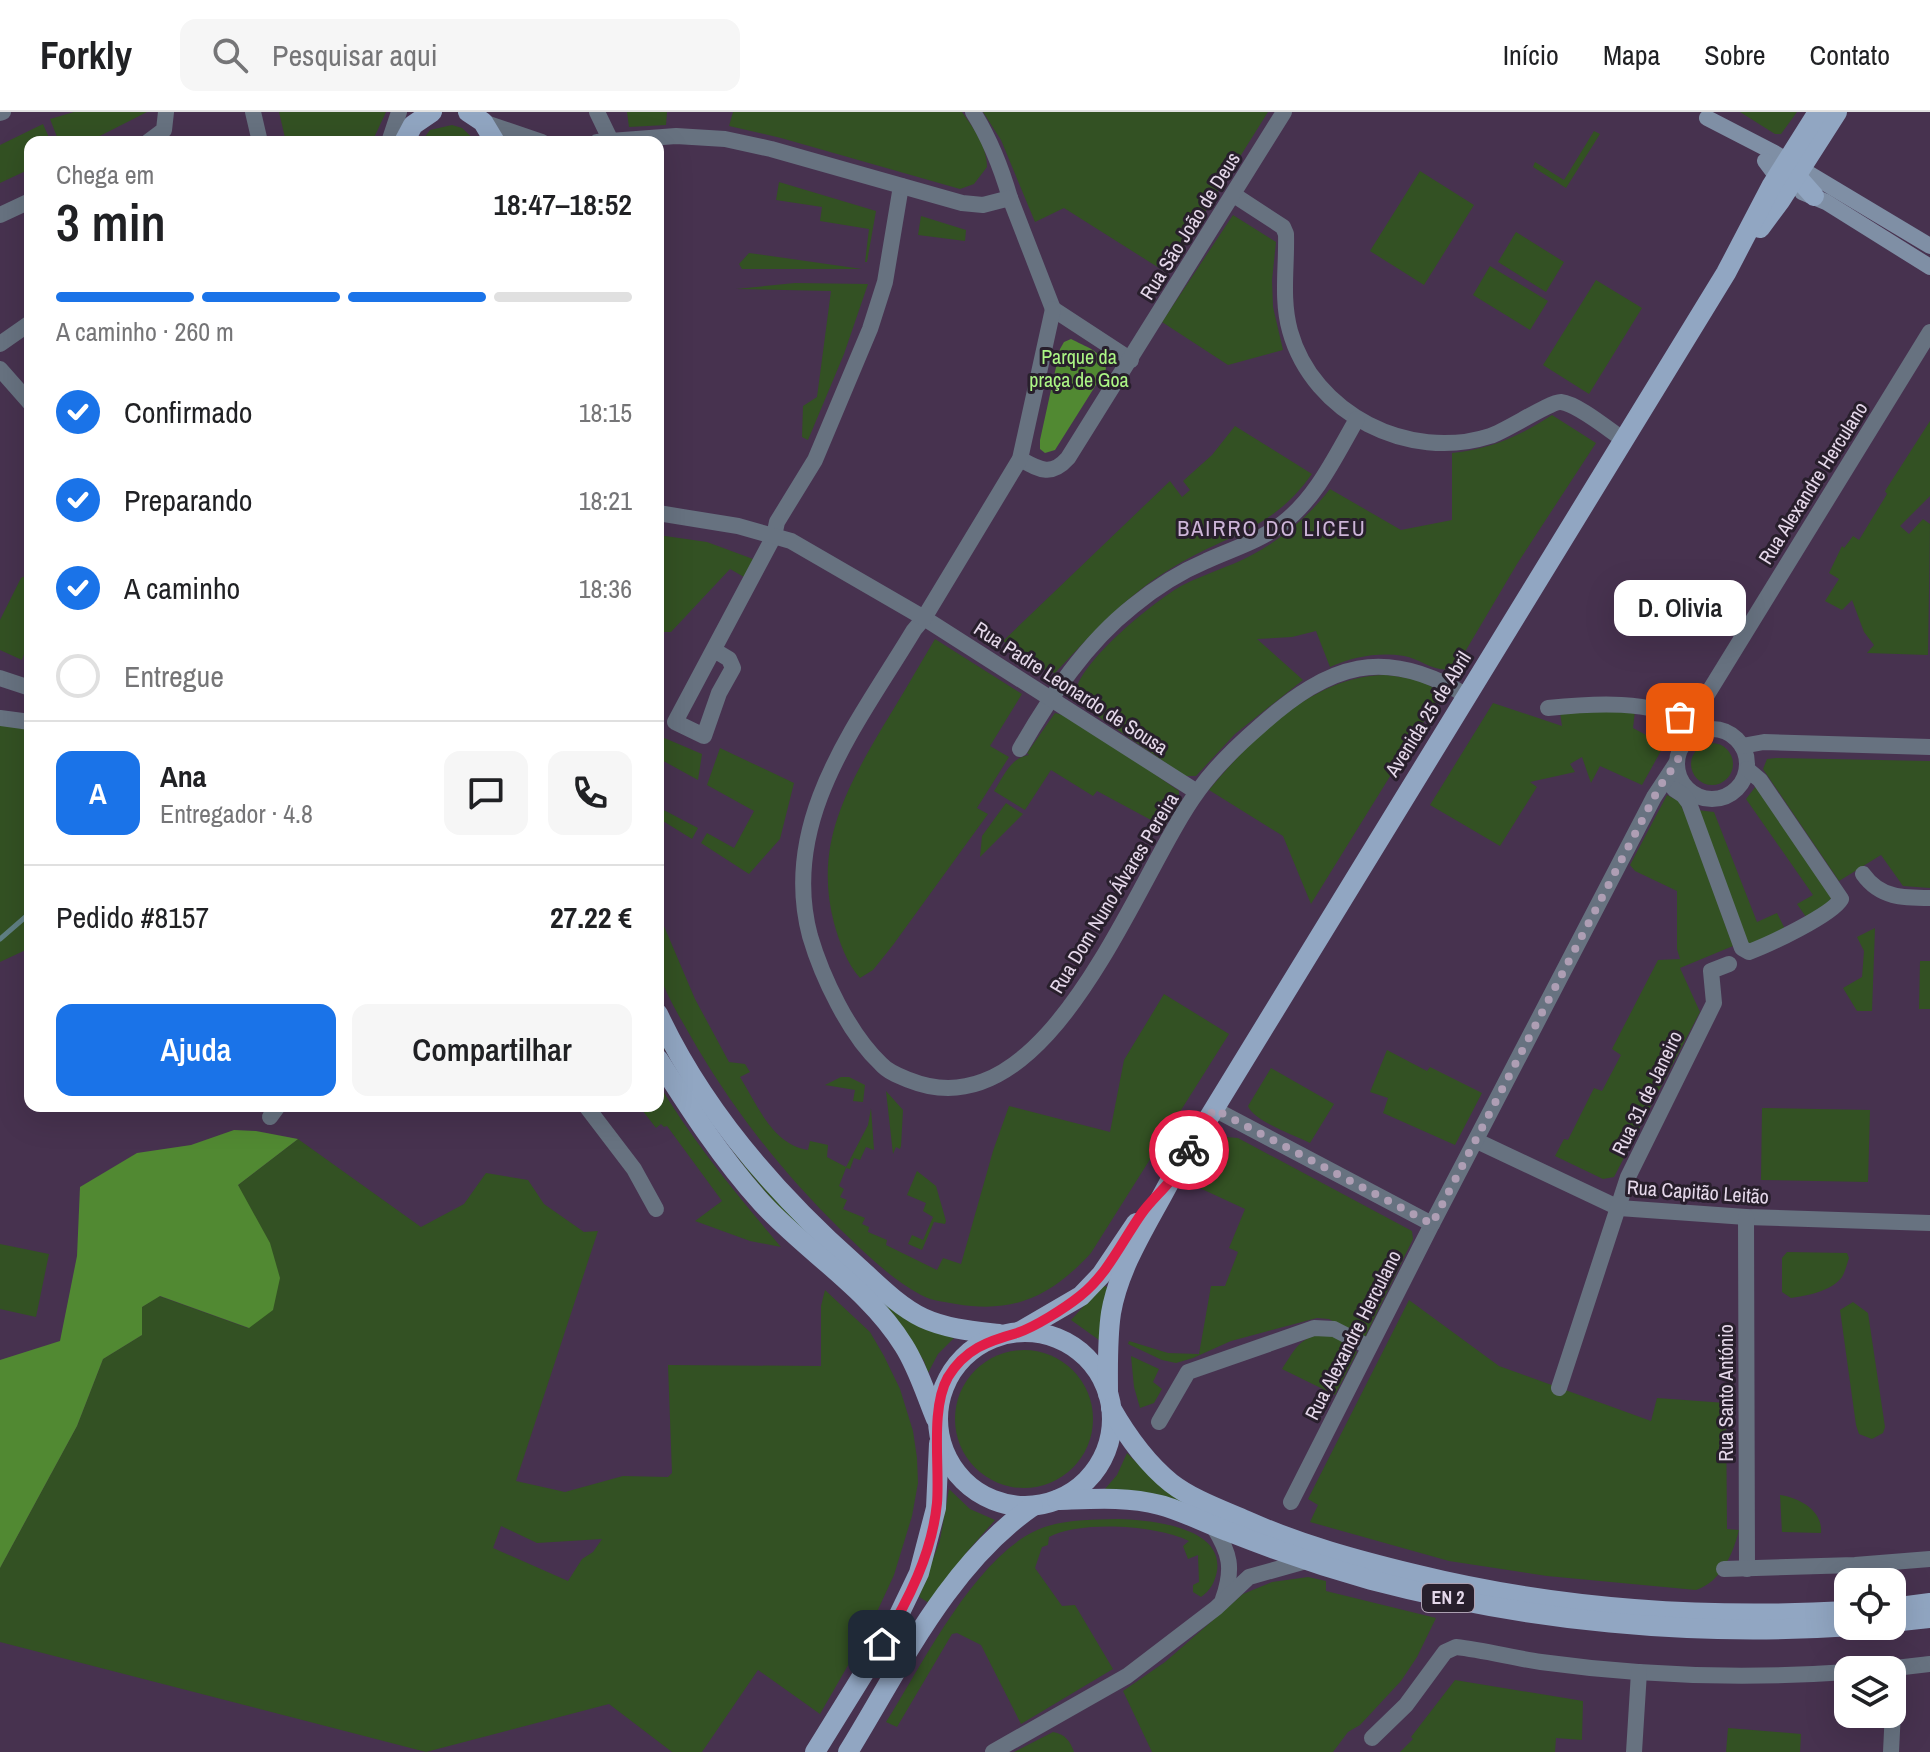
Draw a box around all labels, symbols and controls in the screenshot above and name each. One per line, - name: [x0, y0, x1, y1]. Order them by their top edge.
- search box: [180, 19, 740, 91]
- text: Forkly: [40, 30, 132, 81]
- icon: search: [208, 33, 252, 77]
- text: Pesquisar aqui: [272, 35, 437, 75]
- text: Início: [1503, 36, 1559, 74]
- text: Mapa: [1603, 36, 1660, 74]
- text: Sobre: [1704, 36, 1766, 74]
- text: Contato: [1810, 36, 1890, 74]
- street label: Rua São João de Deus: [1133, 147, 1246, 305]
- text: Chega em: [56, 157, 154, 192]
- text: 18:47–18:52: [493, 184, 632, 224]
- text: 3 min: [56, 187, 166, 257]
- text: A caminho · 260 m: [56, 314, 234, 349]
- park label: Parque da praça de Goa: [1029, 343, 1129, 393]
- icon: check: [56, 390, 100, 434]
- text: Confirmado: [124, 392, 253, 432]
- text: 18:15: [579, 395, 632, 430]
- street label: Rua Alexandre Herculano: [1752, 396, 1874, 569]
- icon: check: [56, 478, 100, 522]
- text: Preparando: [124, 480, 253, 520]
- text: 18:21: [579, 483, 632, 518]
- district label: BAIRRO DO LICEU: [1177, 513, 1367, 543]
- icon: check: [56, 566, 100, 610]
- text: A caminho: [124, 568, 240, 608]
- text: 18:36: [579, 571, 632, 606]
- callout: D. Olivia: [1614, 581, 1746, 637]
- text: D. Olivia: [1638, 590, 1722, 625]
- street label: Rua Padre Leonardo de Sousa: [969, 615, 1173, 760]
- street label: Avenida 25 de Abril: [1378, 646, 1477, 782]
- text: Entregue: [124, 656, 224, 696]
- pin: [1646, 683, 1714, 751]
- icon: bag: [1658, 695, 1702, 739]
- button: chat: [444, 751, 528, 835]
- button: phone: [548, 751, 632, 835]
- text: Ana: [160, 756, 206, 796]
- text: A: [89, 773, 107, 813]
- street label: Rua Dom Nuno Álvares Pereira: [1043, 787, 1184, 998]
- text: Entregador · 4.8: [160, 796, 313, 831]
- text: Pedido #8157: [56, 897, 209, 937]
- text: 27.22 €: [550, 897, 632, 937]
- button: Ajuda: [56, 1004, 336, 1096]
- button: Compartilhar: [352, 1004, 632, 1096]
- street label: Rua 31 de Janeiro: [1605, 1026, 1688, 1159]
- courier: [1149, 1110, 1229, 1190]
- icon: bike: [1167, 1128, 1211, 1172]
- street label: Rua Capitão Leitão: [1626, 1173, 1770, 1210]
- street label: Rua Alexandre Herculano: [1298, 1245, 1407, 1424]
- street label: Rua Santo António: [1712, 1324, 1739, 1462]
- map controls: [1834, 1568, 1906, 1728]
- button: locate: [1834, 1568, 1906, 1640]
- road number: EN 2: [1422, 1584, 1474, 1612]
- pin: [848, 1610, 916, 1678]
- icon: home: [860, 1622, 904, 1666]
- button: layers: [1834, 1656, 1906, 1728]

